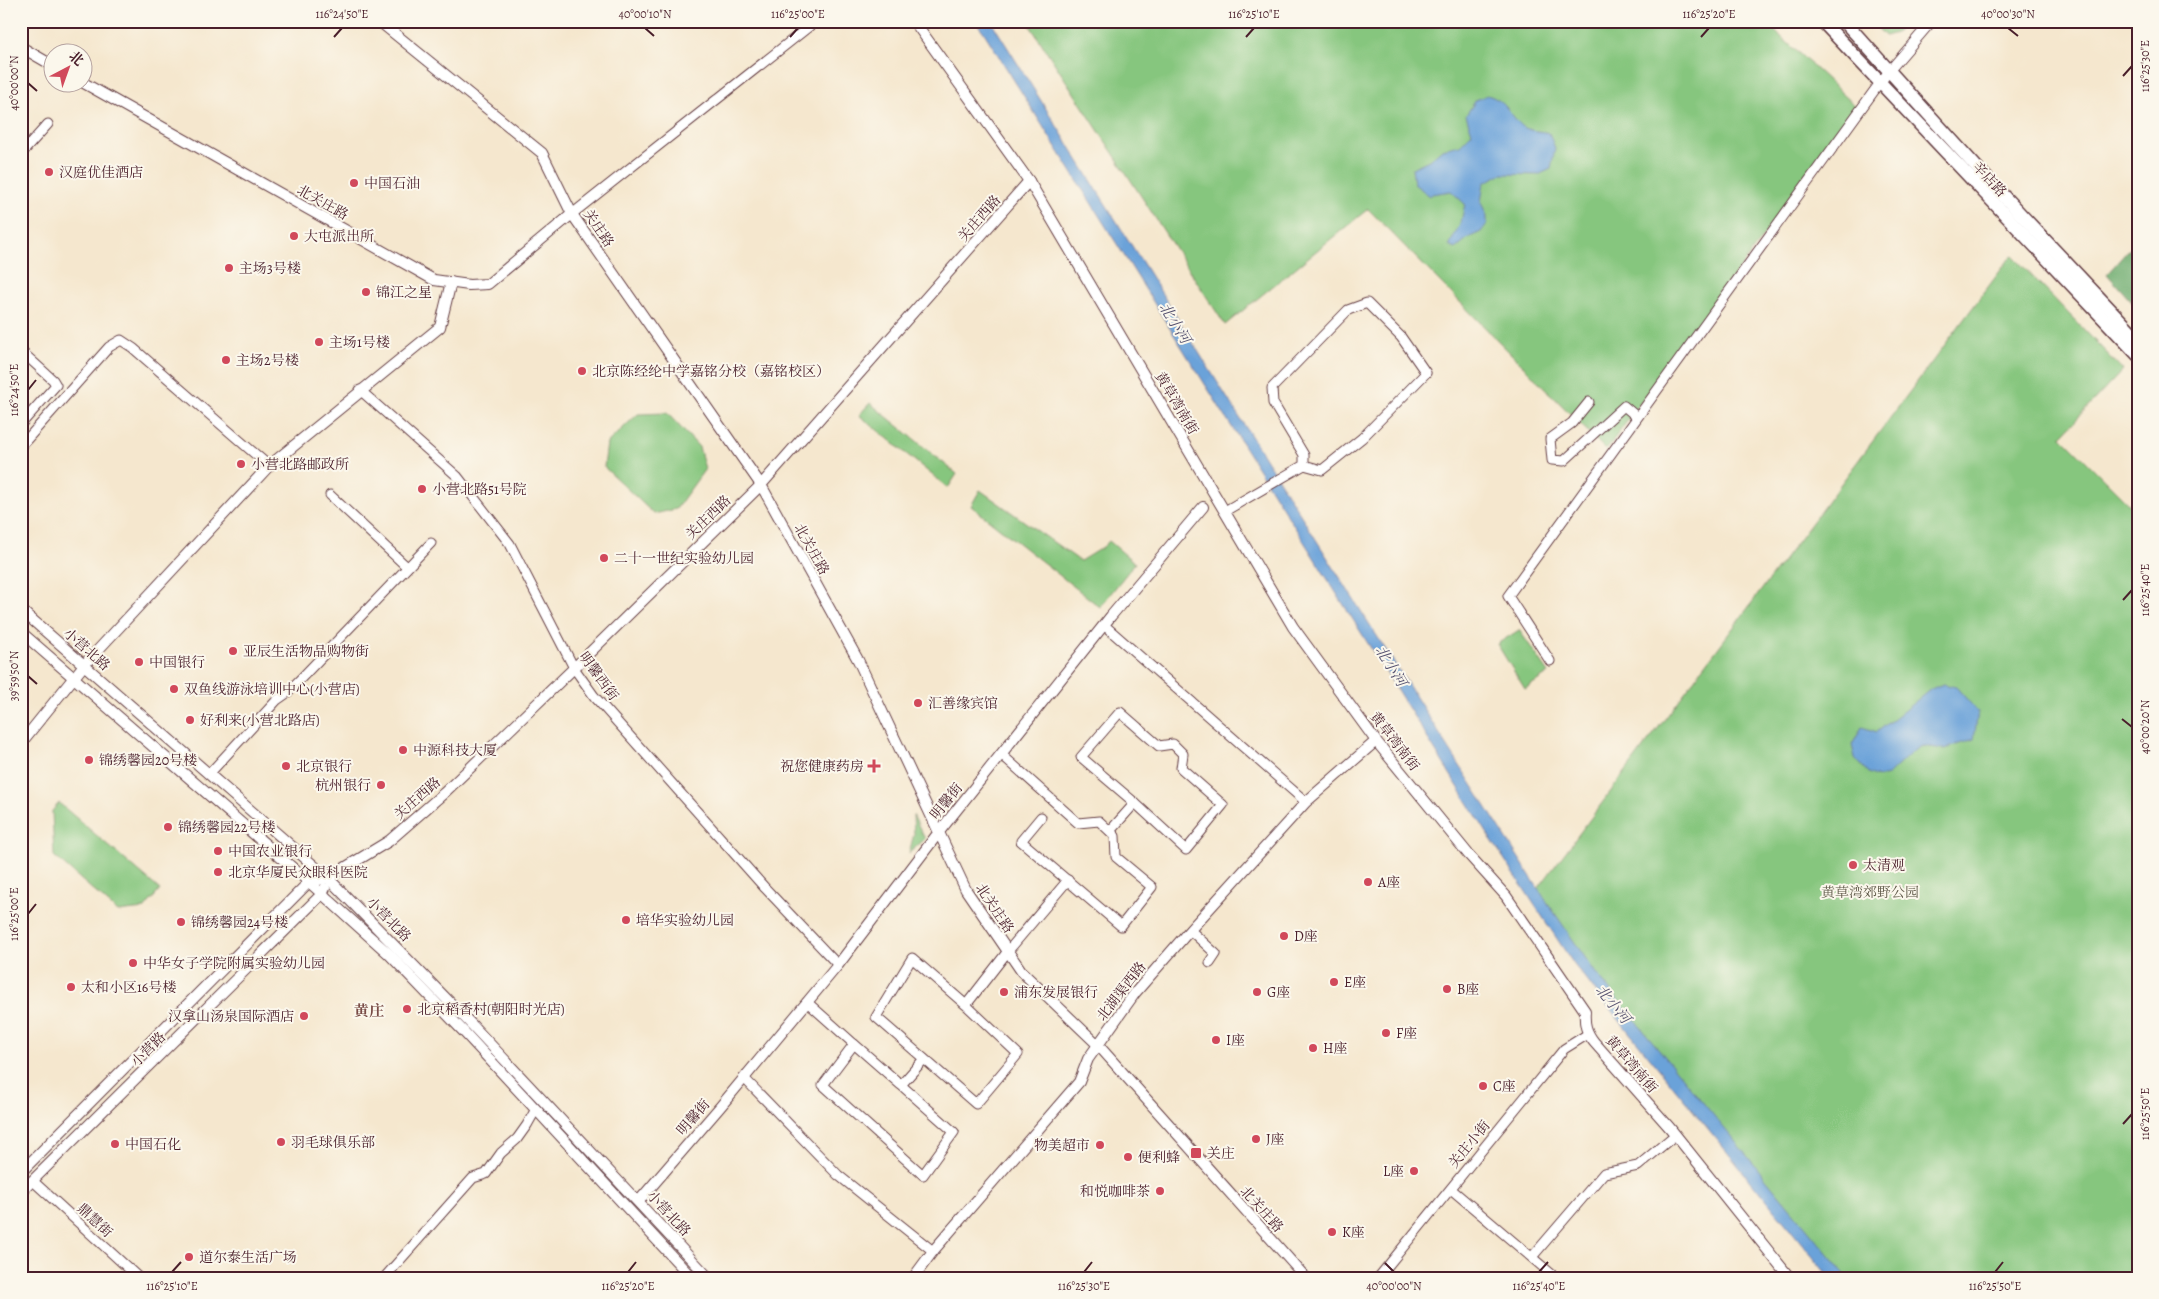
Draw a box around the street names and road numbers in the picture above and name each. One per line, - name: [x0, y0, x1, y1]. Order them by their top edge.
- street label: 辛店路: [1968, 158, 2011, 201]
- street label: 北关庄路: [294, 181, 352, 224]
- street label: 关庄西路: [954, 191, 1005, 246]
- street label: 关庄路: [579, 206, 618, 251]
- street label: 黄草湾南街: [1150, 368, 1203, 438]
- street label: 关庄西路: [682, 491, 735, 544]
- street label: 北关庄路: [790, 520, 833, 578]
- street label: 小营北路: [59, 624, 114, 675]
- street label: 明馨西街: [574, 648, 623, 705]
- street label: 黄草湾南街: [1366, 708, 1424, 775]
- street label: 关庄西路: [390, 773, 445, 824]
- street label: 明馨街: [926, 779, 967, 824]
- street label: 北关庄路: [971, 880, 1018, 937]
- street label: 小营北路: [362, 893, 415, 946]
- street label: 北湖渠西路: [1092, 958, 1150, 1025]
- street label: 小营路: [127, 1028, 170, 1071]
- street label: 黄草湾南街: [1601, 1032, 1662, 1097]
- street label: 明馨街: [672, 1095, 714, 1139]
- street label: 关庄小街: [1444, 1117, 1494, 1172]
- street label: 北关庄路: [1236, 1182, 1287, 1236]
- street label: 小营北路: [643, 1186, 695, 1240]
- street label: 鼎慧街: [73, 1199, 116, 1242]

